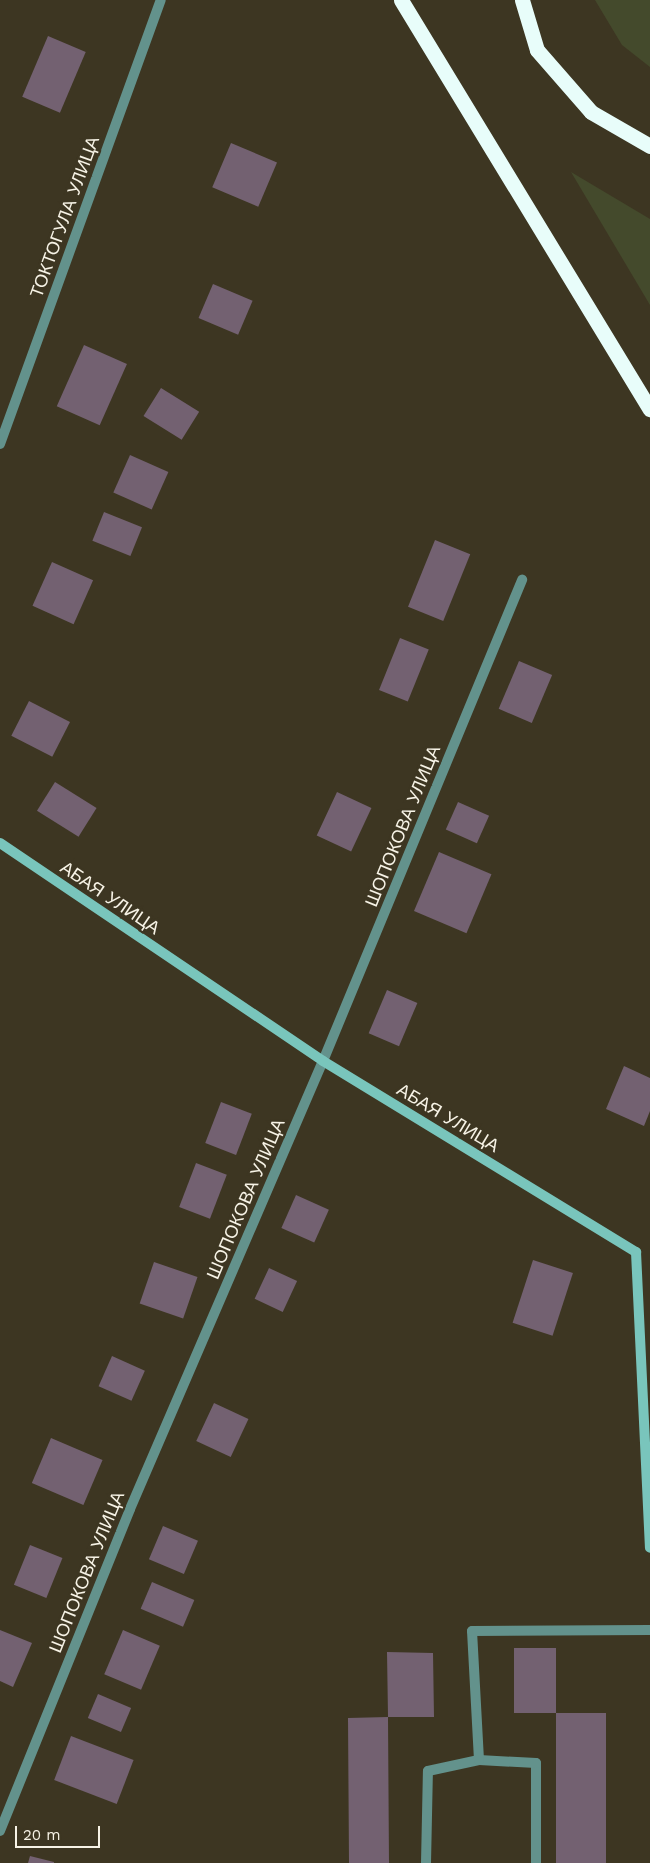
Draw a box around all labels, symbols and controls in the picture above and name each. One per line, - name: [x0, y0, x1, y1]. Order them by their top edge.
- street label: ТОКТОГУЛА УЛИЦА: [26, 133, 104, 301]
- street label: ШОПОКОВА УЛИЦА: [361, 742, 445, 910]
- street label: АБАЯ УЛИЦА: [56, 857, 164, 939]
- street label: АБАЯ УЛИЦА: [393, 1079, 503, 1157]
- street label: ШОПОКОВА УЛИЦА: [202, 1116, 290, 1282]
- street label: ШОПОКОВА УЛИЦА: [45, 1488, 129, 1656]
- scale bar: [18, 1816, 102, 1848]
- text: 20 m: [23, 1826, 61, 1844]

